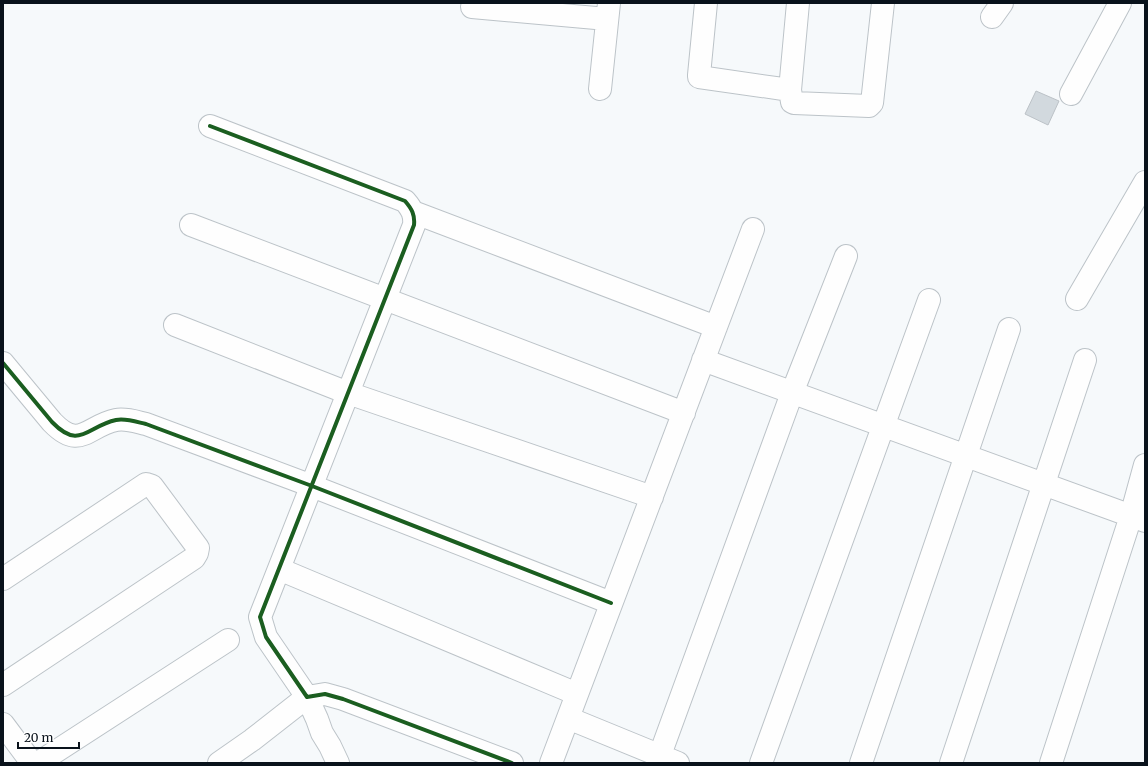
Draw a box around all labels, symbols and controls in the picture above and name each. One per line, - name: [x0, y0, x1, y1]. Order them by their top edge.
- scale bar: [18, 724, 79, 750]
- text: 20 m: [24, 730, 53, 745]

